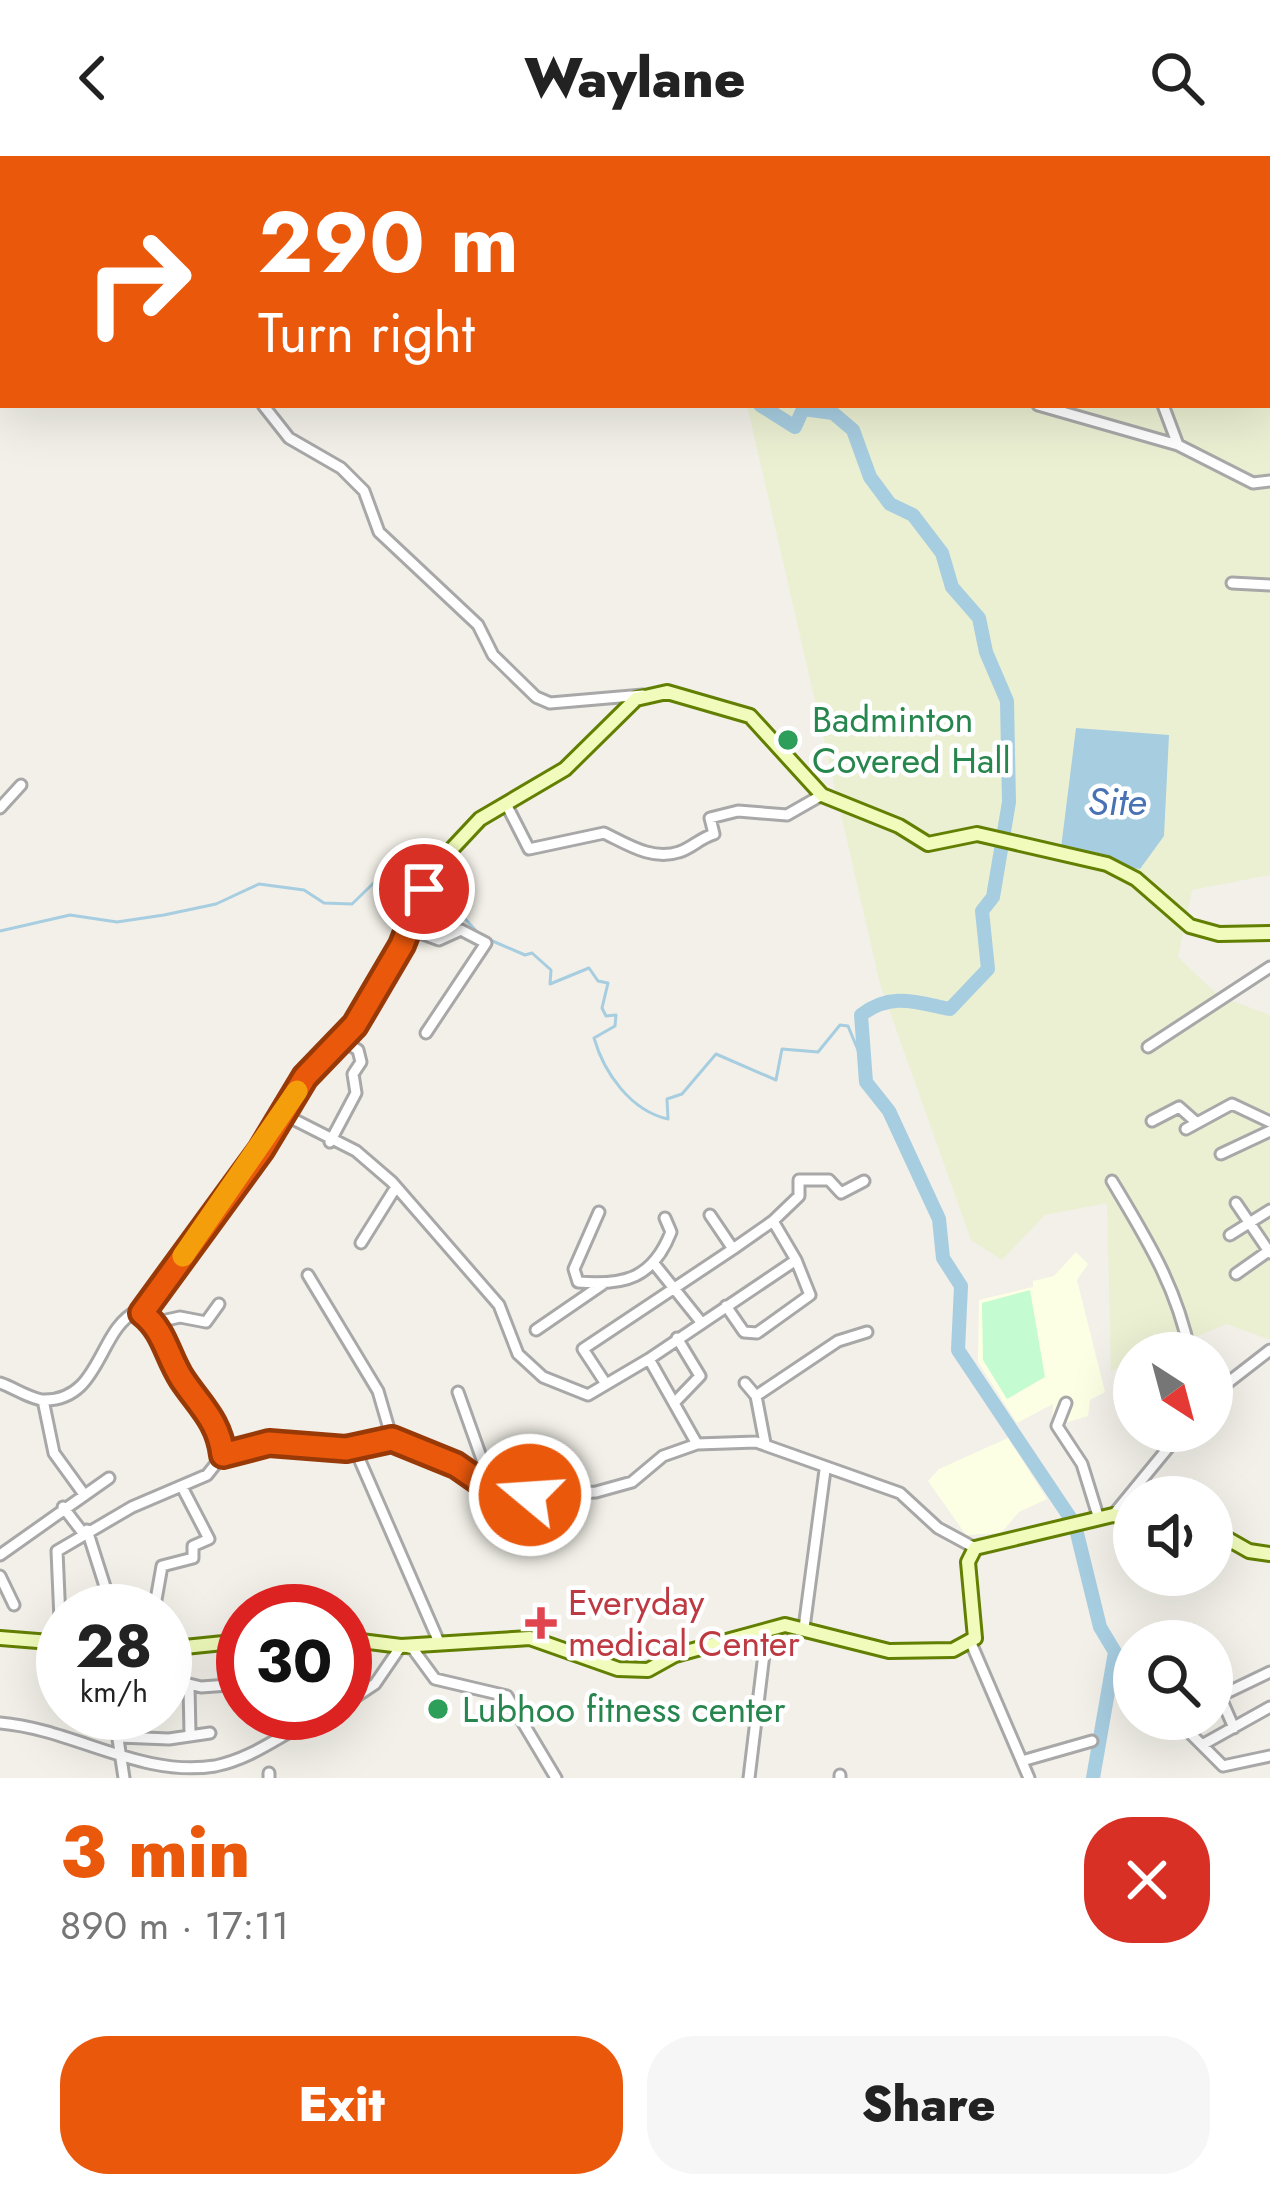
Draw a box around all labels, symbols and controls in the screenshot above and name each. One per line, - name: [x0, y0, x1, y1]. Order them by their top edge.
- text: Waylane: [524, 39, 746, 117]
- icon: back: [60, 45, 126, 111]
- icon: search: [1144, 45, 1210, 111]
- text: 290 m: [258, 182, 519, 304]
- icon: right: [60, 204, 216, 360]
- text: Turn right: [258, 294, 475, 372]
- place label: Badminton Covered Hall: [812, 693, 1011, 786]
- marker: Badminton Covered Hall: [775, 727, 801, 753]
- water label: Site: [1087, 773, 1147, 830]
- pin: [373, 838, 475, 940]
- icon: arrive: [391, 856, 457, 922]
- north arrow: [1113, 1332, 1233, 1452]
- map controls: [1113, 1332, 1233, 1740]
- position arrow: [467, 1432, 593, 1558]
- button: sound: [1113, 1476, 1233, 1596]
- place label: Everyday medical Center: [568, 1576, 800, 1669]
- speed limit sign: 30: [216, 1584, 372, 1740]
- text: 28: [76, 1603, 152, 1690]
- marker: Everyday medical Center: [525, 1607, 557, 1639]
- button: search: [1113, 1620, 1233, 1740]
- text: km/h: [80, 1670, 148, 1713]
- place label: Lubhoo fitness center: [462, 1683, 786, 1735]
- marker: Lubhoo fitness center: [425, 1696, 451, 1722]
- text: 3 min: [60, 1800, 251, 1904]
- button: close: [1084, 1817, 1210, 1943]
- text: 890 m · 17:11: [60, 1897, 289, 1954]
- button: Exit: [60, 2036, 623, 2174]
- button: Share: [647, 2036, 1210, 2174]

